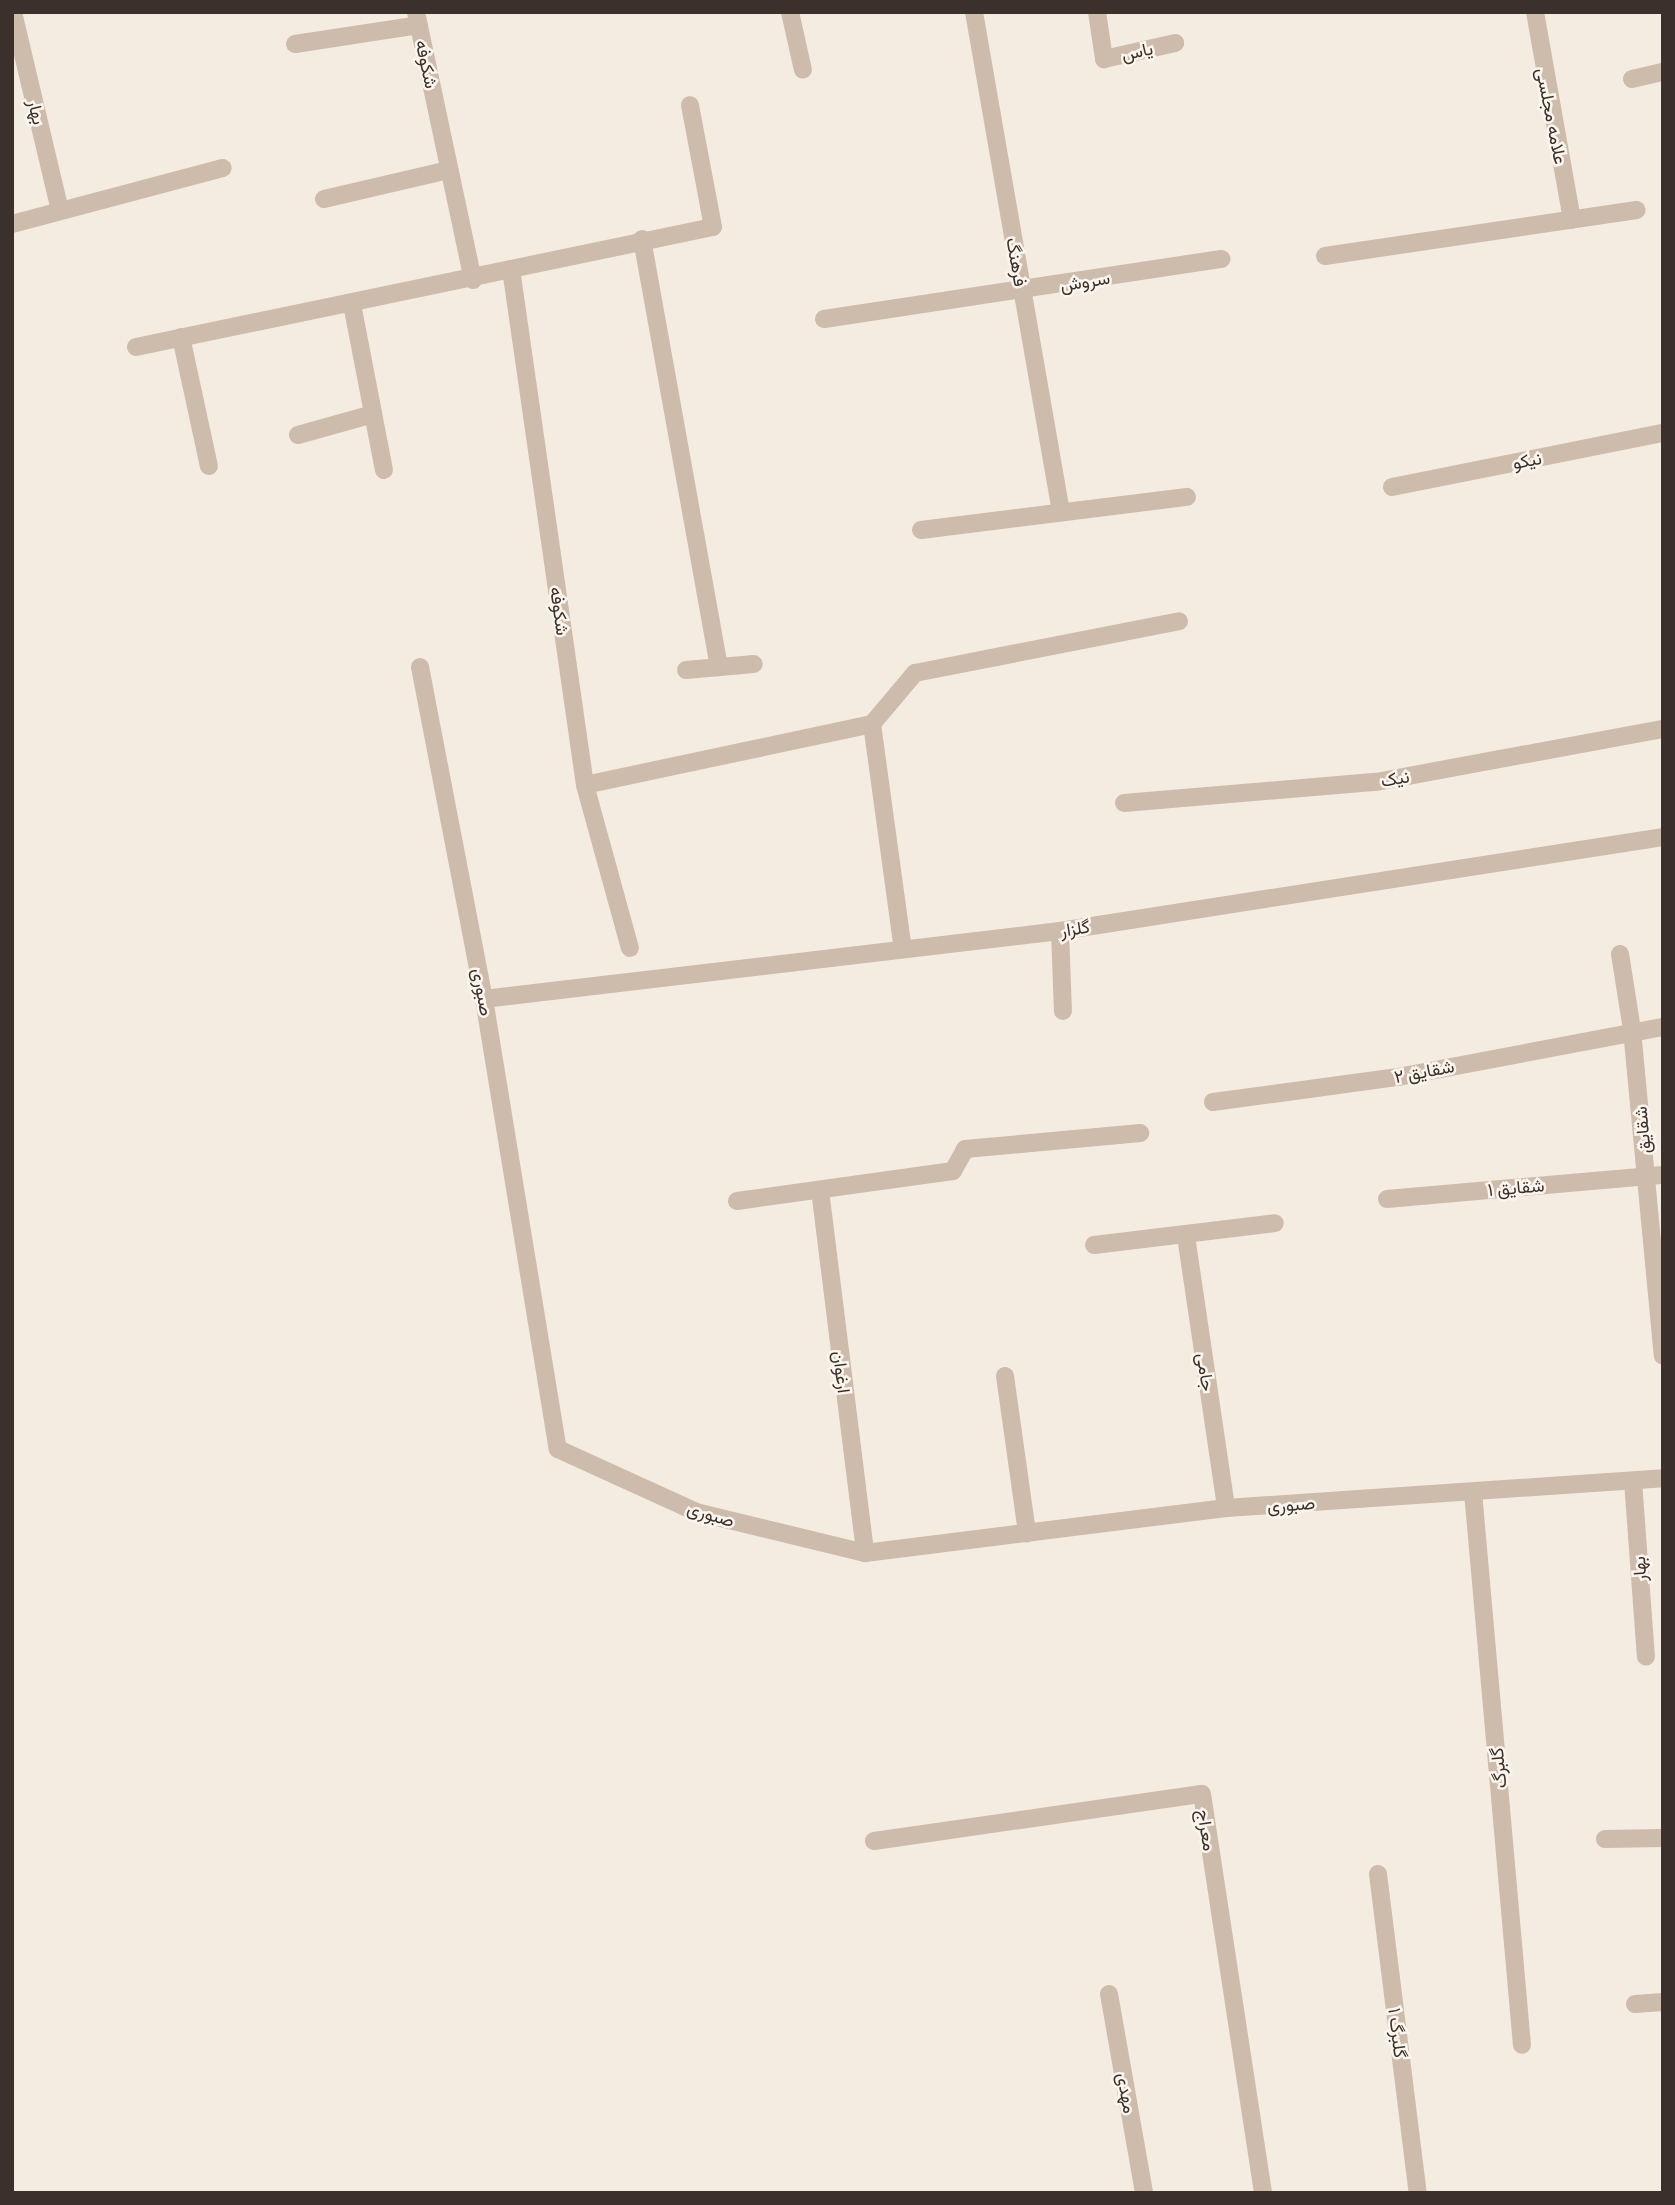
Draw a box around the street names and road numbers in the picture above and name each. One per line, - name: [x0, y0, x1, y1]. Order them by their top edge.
- street label: یاس: [1119, 37, 1155, 65]
- street label: شکوفه: [411, 38, 443, 90]
- street label: علامه مجلسی: [1532, 66, 1572, 166]
- street label: بهار: [24, 97, 50, 127]
- street label: فرهنگ: [1002, 236, 1032, 288]
- street label: سروش: [1059, 266, 1111, 296]
- street label: نیکو: [1511, 447, 1543, 473]
- street label: شکوفه: [546, 585, 574, 637]
- street label: نیک: [1379, 765, 1411, 791]
- street label: گلزار: [1059, 915, 1091, 941]
- street label: صبوری: [468, 966, 498, 1018]
- street label: شقایق ۲: [1392, 1055, 1456, 1087]
- street label: شقایق: [1629, 1105, 1655, 1155]
- street label: شقایق ۱: [1487, 1174, 1545, 1200]
- street label: ارغوان: [829, 1350, 855, 1394]
- street label: جامی: [1193, 1351, 1219, 1393]
- street label: صبوری: [1266, 1492, 1316, 1516]
- street label: صبوری: [685, 1497, 737, 1531]
- street label: بهار: [1627, 1556, 1651, 1582]
- street label: گلبرگ: [1485, 1747, 1511, 1789]
- street label: معراج: [1193, 1808, 1221, 1852]
- street label: گلبرگ ۱: [1384, 2007, 1412, 2059]
- street label: مهدی: [1113, 2071, 1141, 2115]

